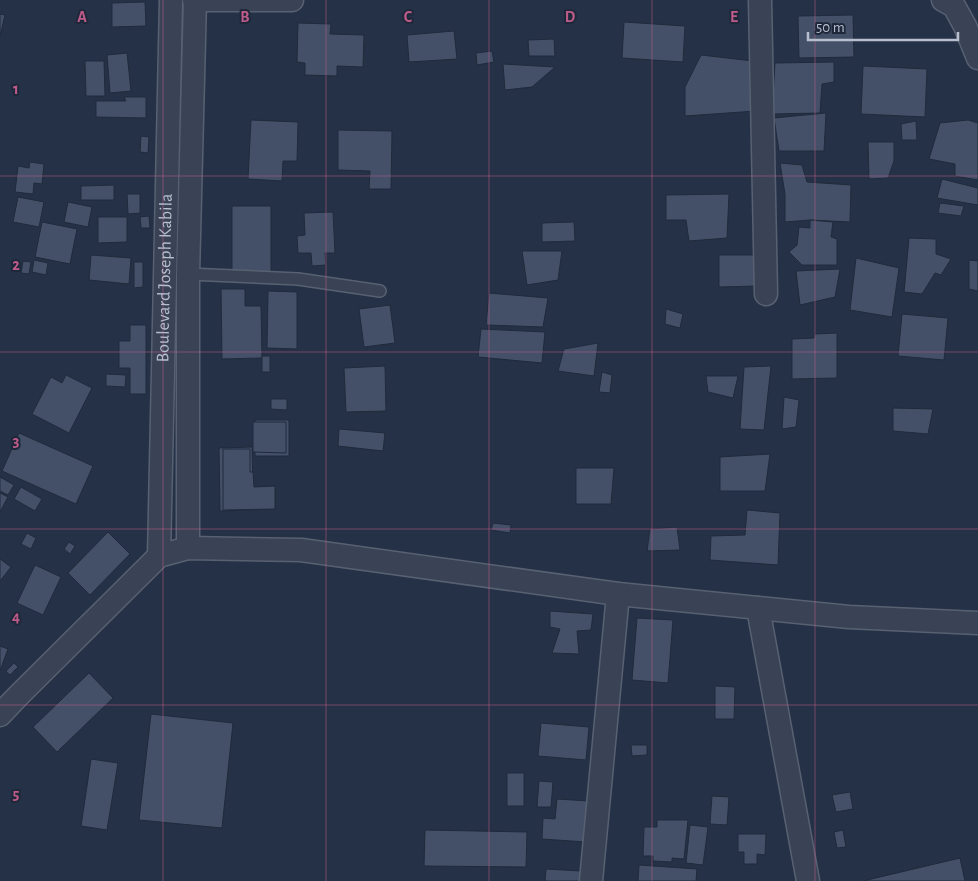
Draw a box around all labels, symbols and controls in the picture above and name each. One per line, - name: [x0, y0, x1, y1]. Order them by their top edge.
- text: A: [77, 9, 87, 25]
- text: B: [240, 9, 250, 25]
- text: C: [404, 9, 413, 25]
- text: D: [565, 9, 576, 25]
- text: E: [730, 9, 738, 25]
- scale bar: [808, 10, 958, 42]
- text: 50 m: [816, 20, 845, 35]
- text: 1: [13, 81, 19, 97]
- street label: Boulevard Joseph Kabila: [154, 193, 176, 363]
- text: 2: [12, 257, 20, 273]
- text: 3: [13, 433, 20, 449]
- text: 4: [12, 609, 20, 625]
- text: 5: [13, 786, 20, 802]

